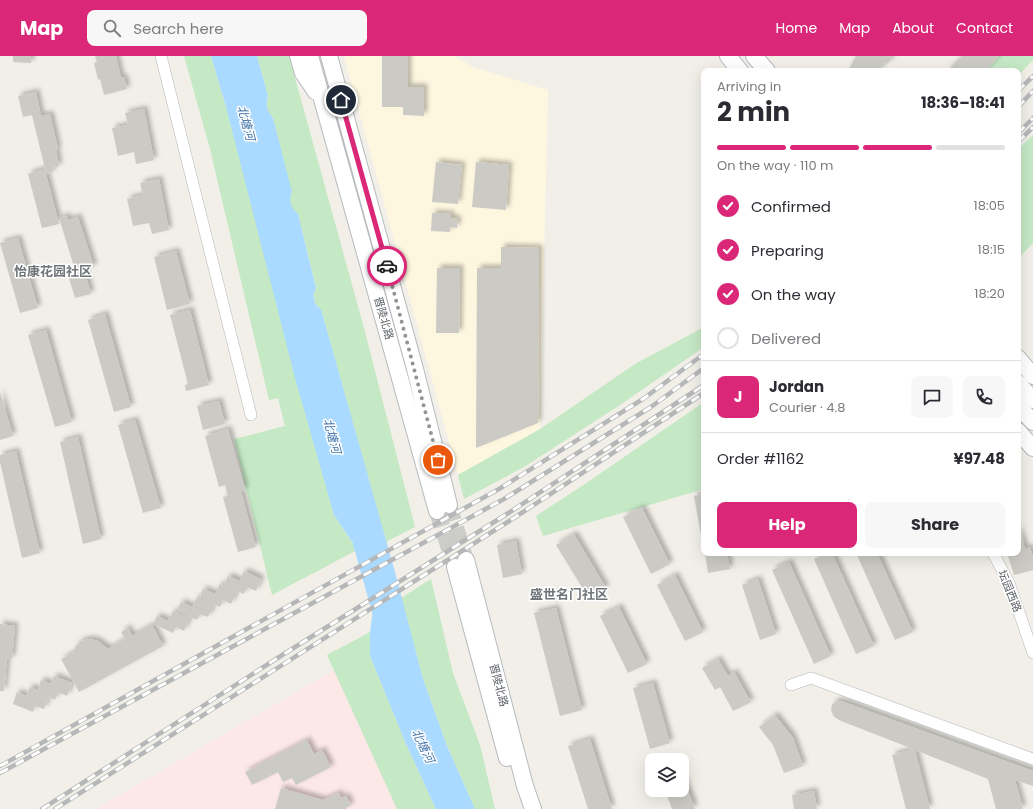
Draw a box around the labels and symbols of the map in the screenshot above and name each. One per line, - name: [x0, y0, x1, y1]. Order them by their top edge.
- pin: [324, 83, 358, 117]
- water label: 北塘河: [234, 103, 260, 144]
- courier: [367, 246, 407, 286]
- district label: 怡康花园社区: [14, 262, 92, 281]
- street label: 晋陵北路: [370, 295, 398, 341]
- water label: 北塘河: [320, 416, 346, 457]
- pin: [421, 443, 455, 477]
- street label: 坛园西路: [994, 568, 1026, 614]
- district label: 盛世名门社区: [530, 585, 608, 604]
- street label: 晋陵北路: [486, 662, 512, 708]
- water label: 北塘河: [408, 726, 440, 767]

